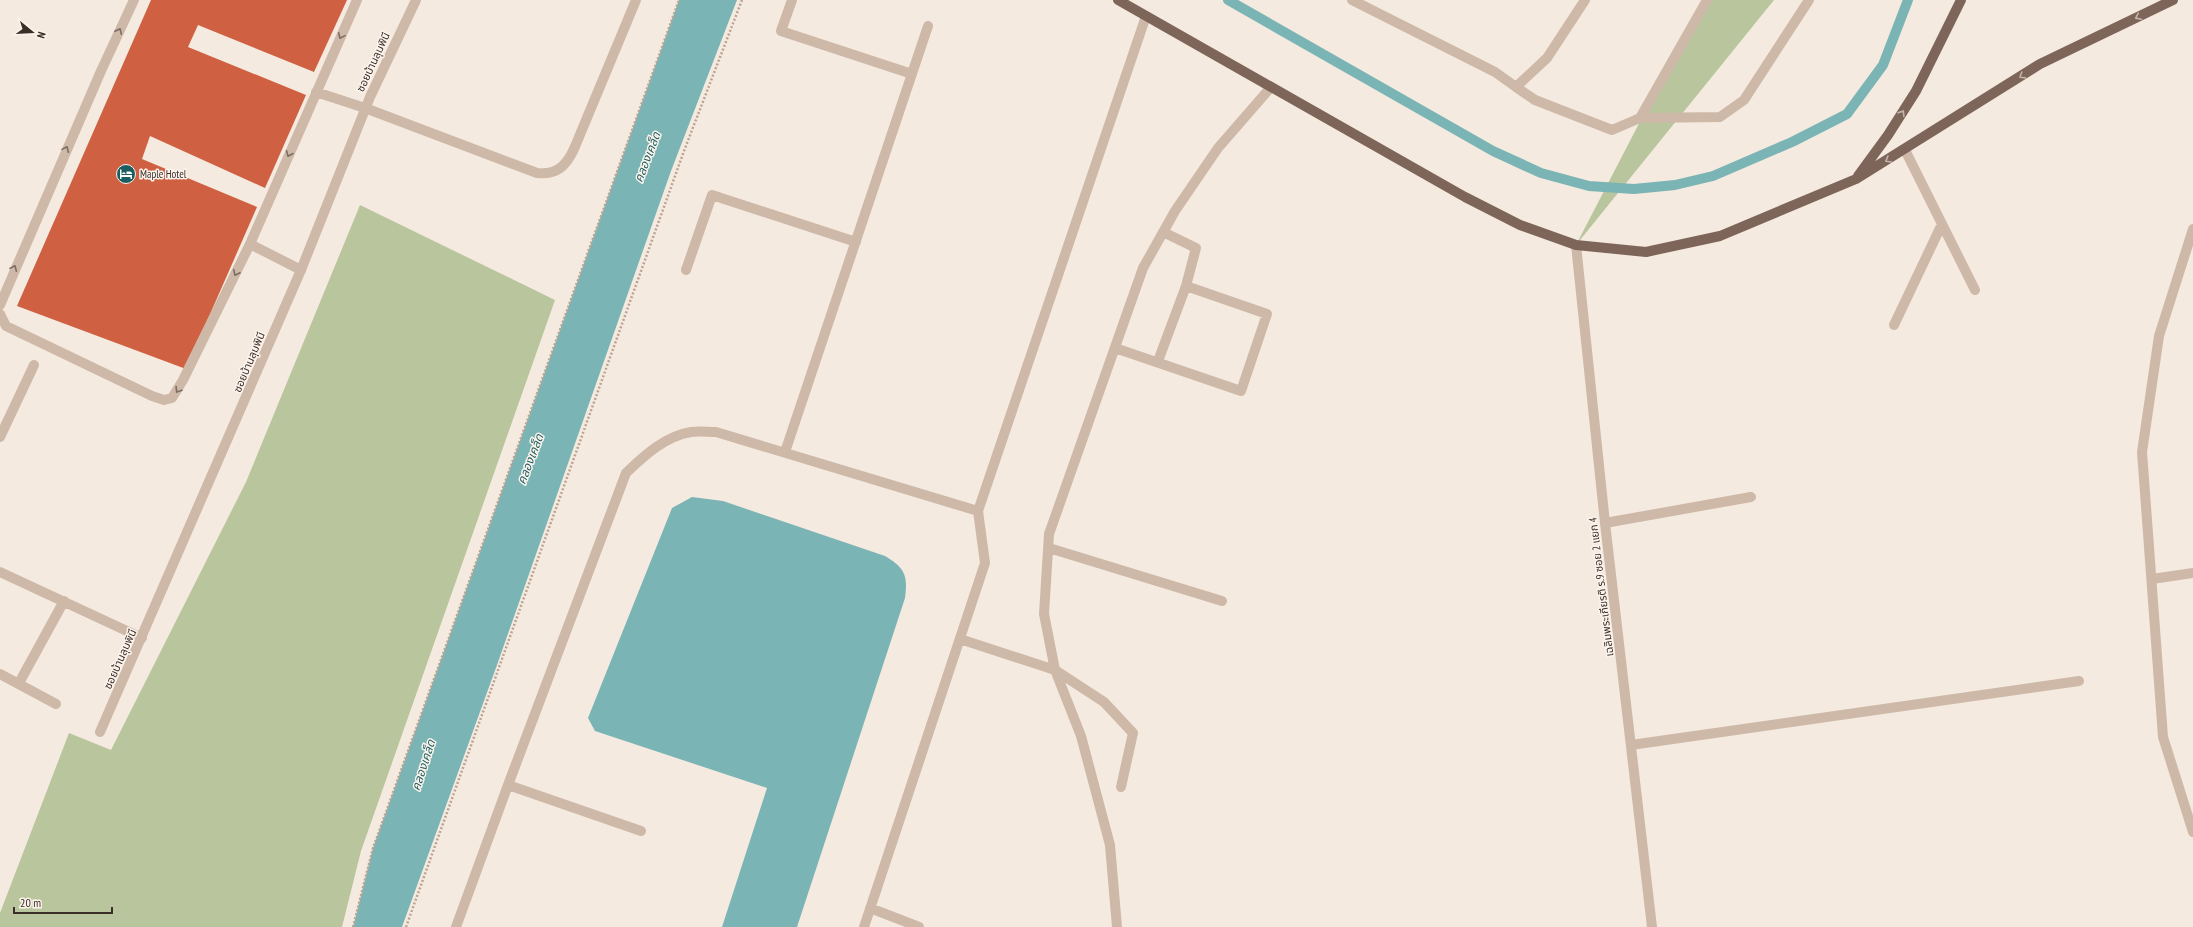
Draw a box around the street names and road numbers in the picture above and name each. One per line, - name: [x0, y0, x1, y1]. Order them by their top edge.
- street label: ซอยบ้านลุมพินี: [353, 30, 393, 94]
- street label: ซอยบ้านลุมพินี: [230, 330, 268, 394]
- street label: เฉลิมพระเกียรติ ร.9 ซอย 2 แยก 4: [1586, 517, 1616, 657]
- street label: ซอยบ้านลุมพินี: [101, 627, 139, 691]

